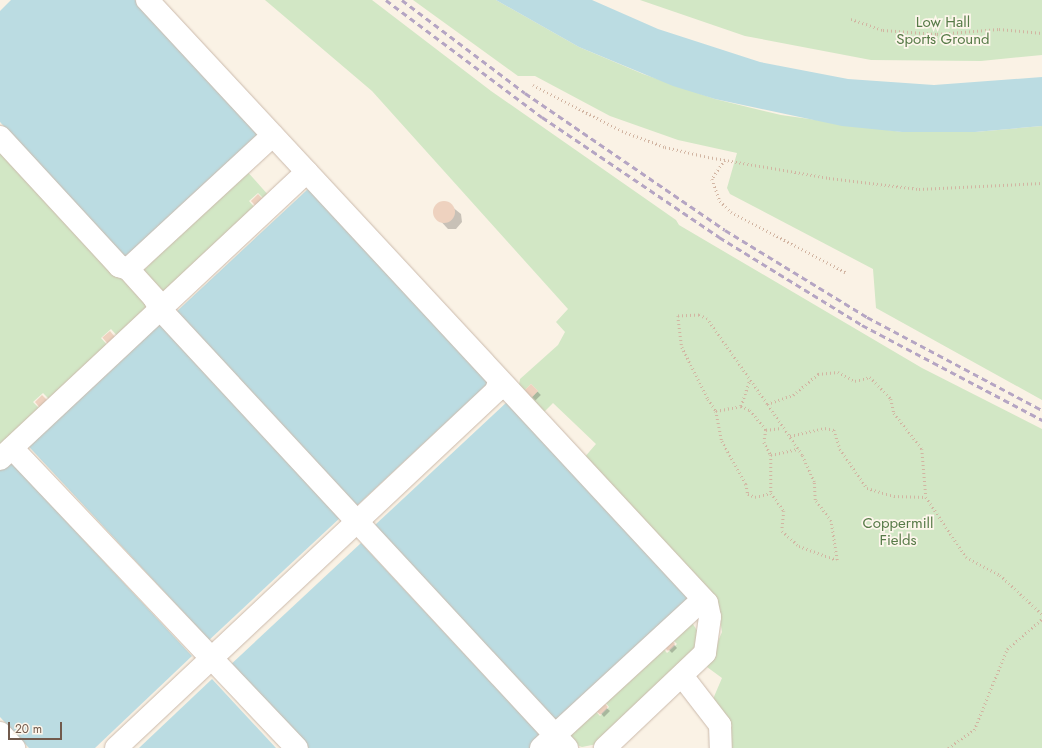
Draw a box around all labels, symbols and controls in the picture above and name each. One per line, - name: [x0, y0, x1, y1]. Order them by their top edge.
- park label: Low Hall Sports Ground: [896, 13, 990, 48]
- park label: Coppermill Fields: [863, 514, 933, 549]
- scale bar: [10, 714, 64, 740]
- text: 20 m: [15, 720, 42, 738]

